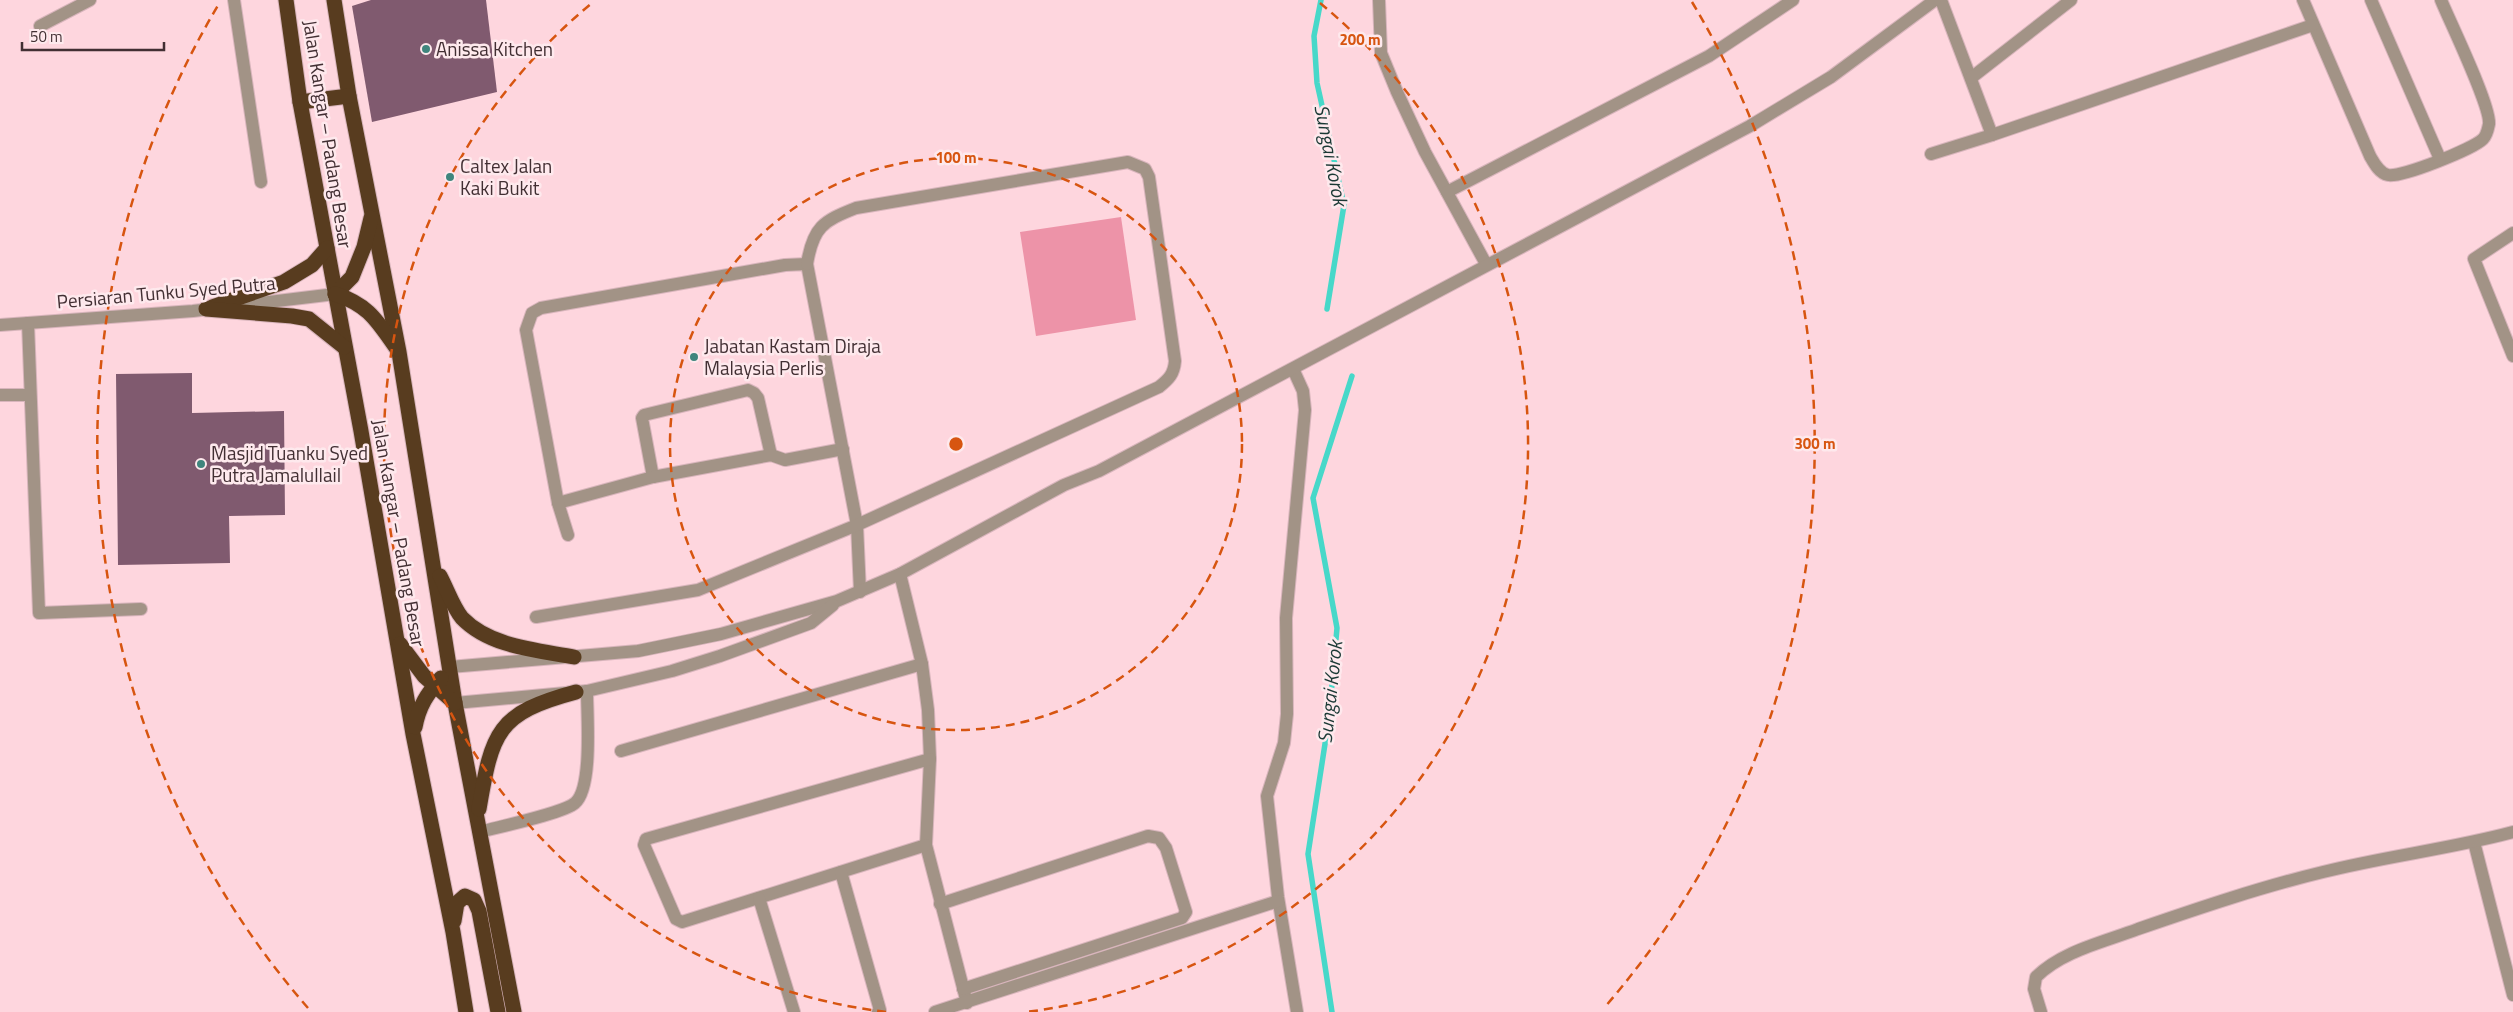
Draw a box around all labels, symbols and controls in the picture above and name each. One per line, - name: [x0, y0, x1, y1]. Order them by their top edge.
- street label: Jalan Kangar – Padang Besar: [296, 18, 361, 251]
- scale bar: [22, 20, 165, 52]
- text: 50 m: [30, 25, 63, 48]
- text: 200 m: [1339, 28, 1381, 51]
- place label: Anissa Kitchen: [436, 34, 553, 63]
- marker: Anissa Kitchen: [420, 43, 432, 55]
- water label: Sungai Korok: [1306, 102, 1357, 210]
- text: 100 m: [935, 146, 977, 169]
- place label: Caltex Jalan Kaki Bukit: [460, 151, 552, 202]
- marker: Caltex Jalan Kaki Bukit: [444, 171, 456, 183]
- street label: Persiaran Tunku Syed Putra: [55, 267, 277, 316]
- place label: Jabatan Kastam Diraja Malaysia Perlis: [704, 331, 881, 382]
- marker: Jabatan Kastam Diraja Malaysia Perlis: [688, 351, 700, 363]
- street label: Jalan Kangar – Padang Besar: [365, 417, 434, 649]
- text: 300 m: [1794, 432, 1836, 455]
- centre of rings: [947, 435, 965, 453]
- place label: Masjid Tuanku Syed Putra Jamalullail: [211, 438, 368, 489]
- marker: Masjid Tuanku Syed Putra Jamalullail: [195, 458, 207, 470]
- water label: Sungai Korok: [1309, 637, 1350, 745]

